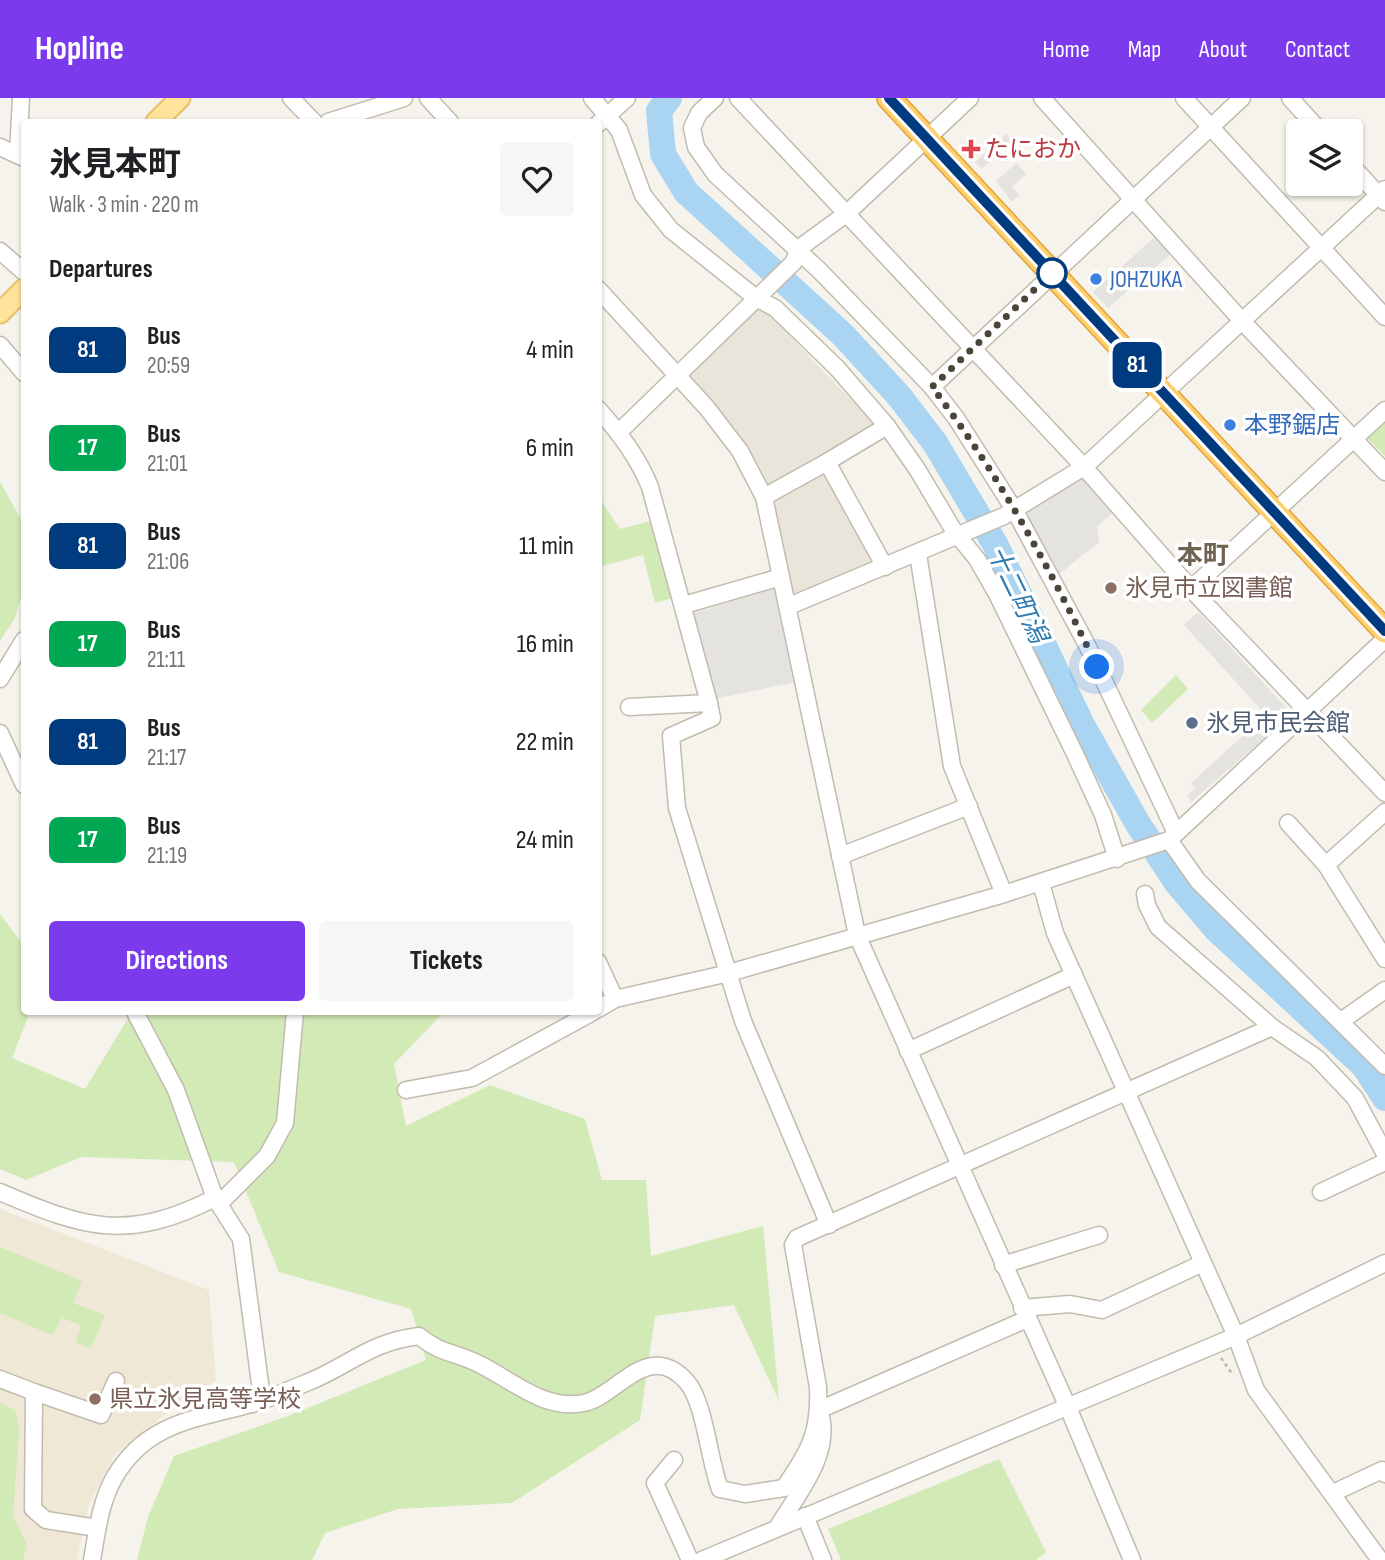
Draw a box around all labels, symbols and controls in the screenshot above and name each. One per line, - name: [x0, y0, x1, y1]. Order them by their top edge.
- text: Hopline: [35, 29, 124, 69]
- text: Home: [1042, 35, 1090, 64]
- text: Map: [1128, 35, 1161, 64]
- text: About: [1199, 35, 1247, 64]
- text: Contact: [1285, 35, 1350, 64]
- map controls: [1286, 119, 1363, 196]
- button: layers: [1286, 119, 1363, 196]
- place label: たにおか: [985, 135, 1081, 164]
- marker: たにおか: [963, 141, 979, 157]
- button: heart: [500, 142, 574, 216]
- text: 氷見本町: [49, 145, 181, 185]
- text: Walk · 3 min · 220 m: [49, 191, 199, 219]
- text: Departures: [49, 254, 153, 285]
- unlabelled marker: [1037, 258, 1067, 288]
- place label: JOHZUKA: [1109, 265, 1183, 294]
- marker: JOHZUKA: [1088, 271, 1104, 287]
- text: Bus: [147, 321, 181, 352]
- text: 81: [77, 335, 98, 364]
- text: 4 min: [526, 335, 574, 366]
- line badge: 81: [1106, 342, 1168, 388]
- text: 81: [1127, 350, 1147, 379]
- text: 20:59: [147, 352, 190, 380]
- place label: 本野鋸店: [1244, 411, 1340, 440]
- marker: 本野鋸店: [1222, 417, 1238, 433]
- text: Bus: [147, 419, 181, 450]
- text: 17: [78, 433, 97, 462]
- text: 6 min: [526, 433, 574, 464]
- text: 21:01: [147, 450, 187, 478]
- text: Bus: [147, 517, 181, 548]
- text: 81: [77, 531, 98, 560]
- text: 11 min: [519, 531, 574, 562]
- water label: 十二町潟: [980, 541, 1055, 651]
- district label: 本町: [1177, 541, 1229, 572]
- text: 21:06: [147, 548, 189, 576]
- place label: 氷見市立図書館: [1125, 574, 1293, 603]
- marker: 氷見市立図書館: [1103, 580, 1119, 596]
- text: Bus: [147, 615, 181, 646]
- text: 17: [78, 629, 97, 658]
- text: 16 min: [517, 629, 574, 660]
- text: 21:11: [147, 646, 185, 674]
- your location: [1079, 649, 1114, 684]
- place label: 氷見市民会館: [1206, 709, 1350, 738]
- text: Bus: [147, 713, 181, 744]
- marker: 氷見市民会館: [1184, 715, 1200, 731]
- text: 81: [77, 727, 98, 756]
- text: 22 min: [516, 727, 574, 758]
- text: 21:17: [147, 744, 186, 772]
- text: Bus: [147, 811, 181, 842]
- text: 17: [78, 825, 97, 854]
- text: 24 min: [516, 825, 574, 856]
- text: 21:19: [147, 842, 187, 870]
- button: Directions: [49, 921, 305, 1001]
- button: Tickets: [319, 921, 574, 1001]
- place label: 県立氷見高等学校: [109, 1385, 301, 1414]
- marker: 県立氷見高等学校: [87, 1391, 103, 1407]

